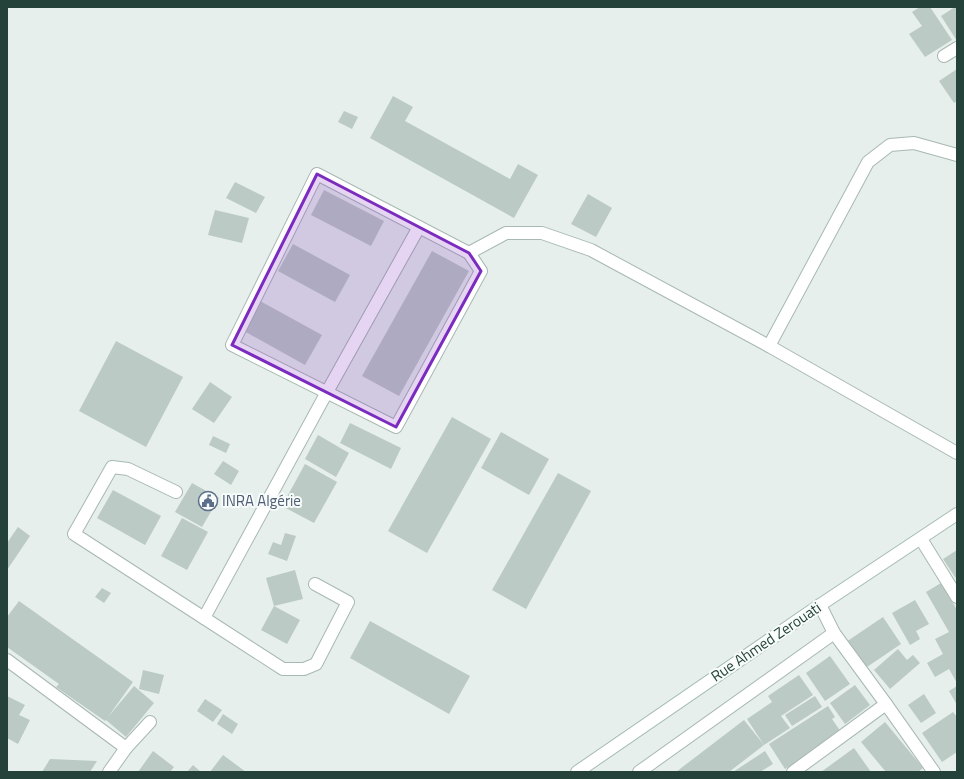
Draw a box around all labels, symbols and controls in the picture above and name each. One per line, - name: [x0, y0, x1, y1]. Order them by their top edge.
- place label: INRA Algérie: [222, 489, 301, 512]
- public building icon: INRA Algérie: [197, 490, 219, 512]
- street label: Rue Ahmed Zerouati: [706, 596, 826, 687]

